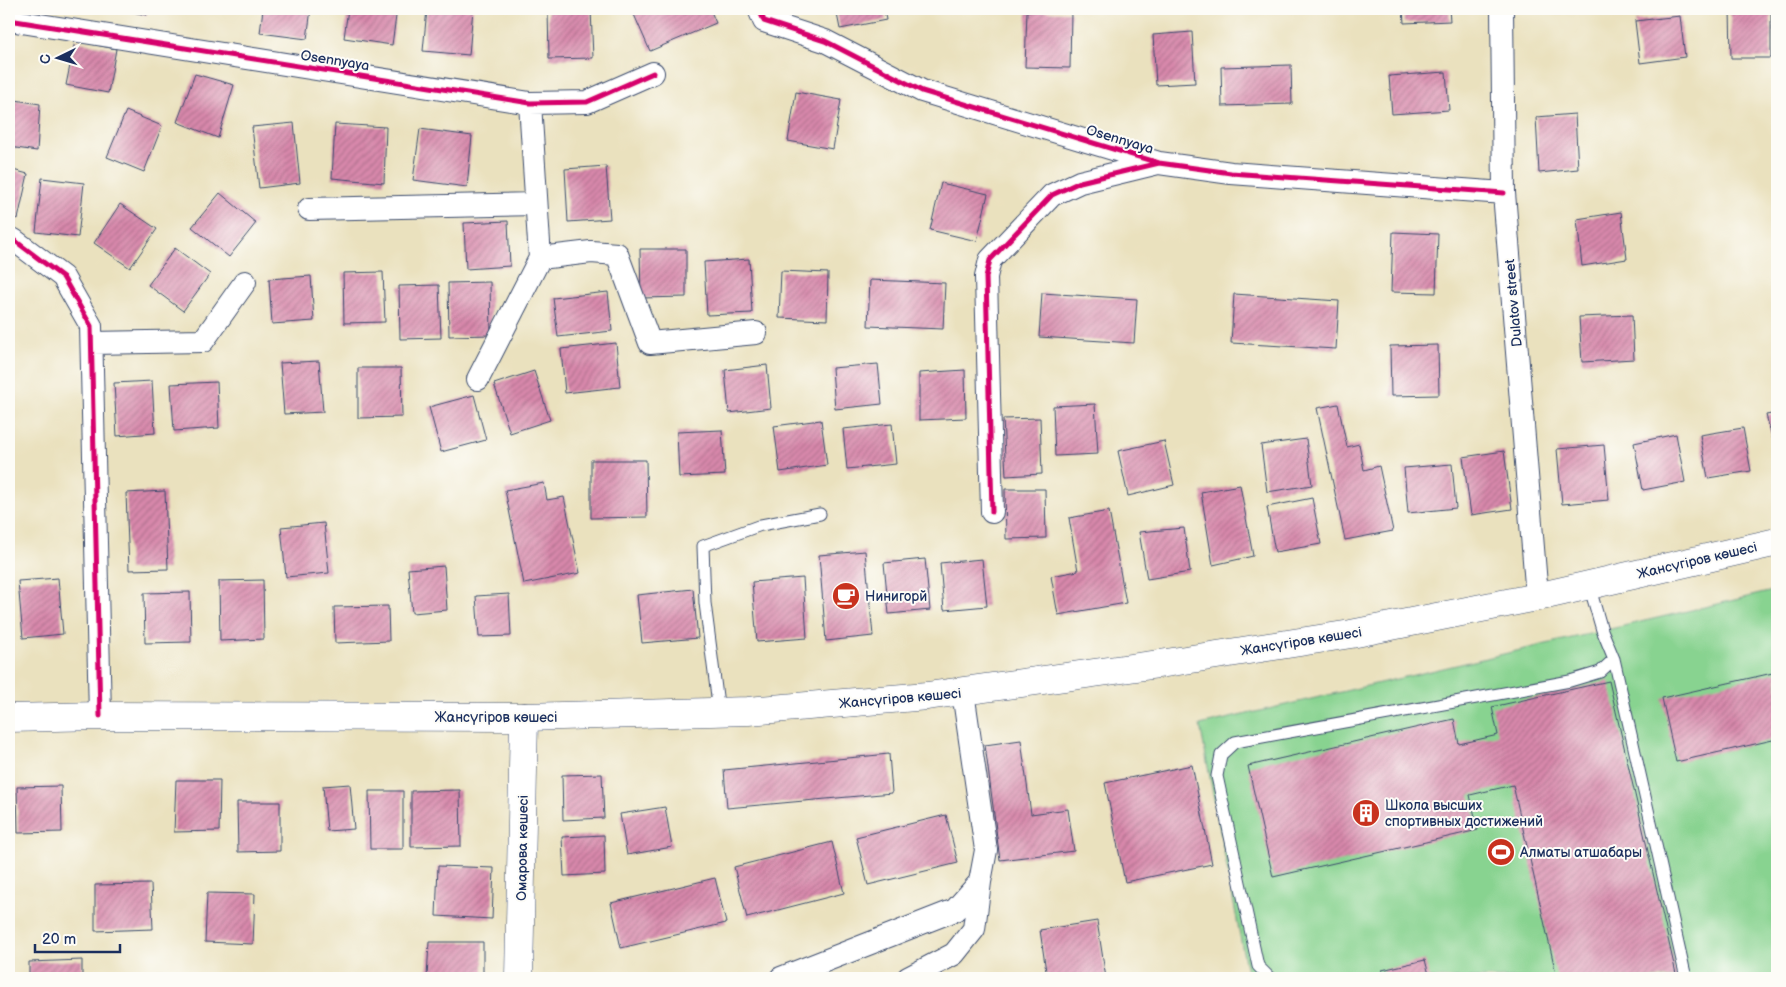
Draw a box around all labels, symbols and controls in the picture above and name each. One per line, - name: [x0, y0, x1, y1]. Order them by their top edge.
- north arrow: [32, 32, 82, 82]
- street label: Osennyaya: [299, 47, 371, 74]
- text: С: [37, 53, 54, 65]
- street label: Osennyaya: [1084, 121, 1156, 158]
- street label: Dulatov street: [1501, 258, 1526, 348]
- street label: Жансүгіров көшесі: [1635, 538, 1759, 583]
- cafe icon: Нинигорй: [831, 581, 861, 611]
- place label: Нинигорй: [865, 588, 927, 605]
- street label: Жансүгіров көшесі: [1239, 623, 1363, 659]
- street label: Жансүгіров көшесі: [838, 685, 962, 712]
- street label: Жансүгіров көшесі: [435, 709, 557, 726]
- street label: Омарова көшесі: [513, 795, 532, 901]
- place label: Школа высших спортивных достижений: [1385, 797, 1543, 830]
- building icon: Школа высших спортивных достижений: [1351, 798, 1381, 828]
- sports icon: Алматы атшабары: [1486, 837, 1516, 867]
- place label: Алматы атшабары: [1519, 844, 1642, 861]
- scale bar: [35, 922, 120, 954]
- text: 20 m: [42, 930, 76, 949]

